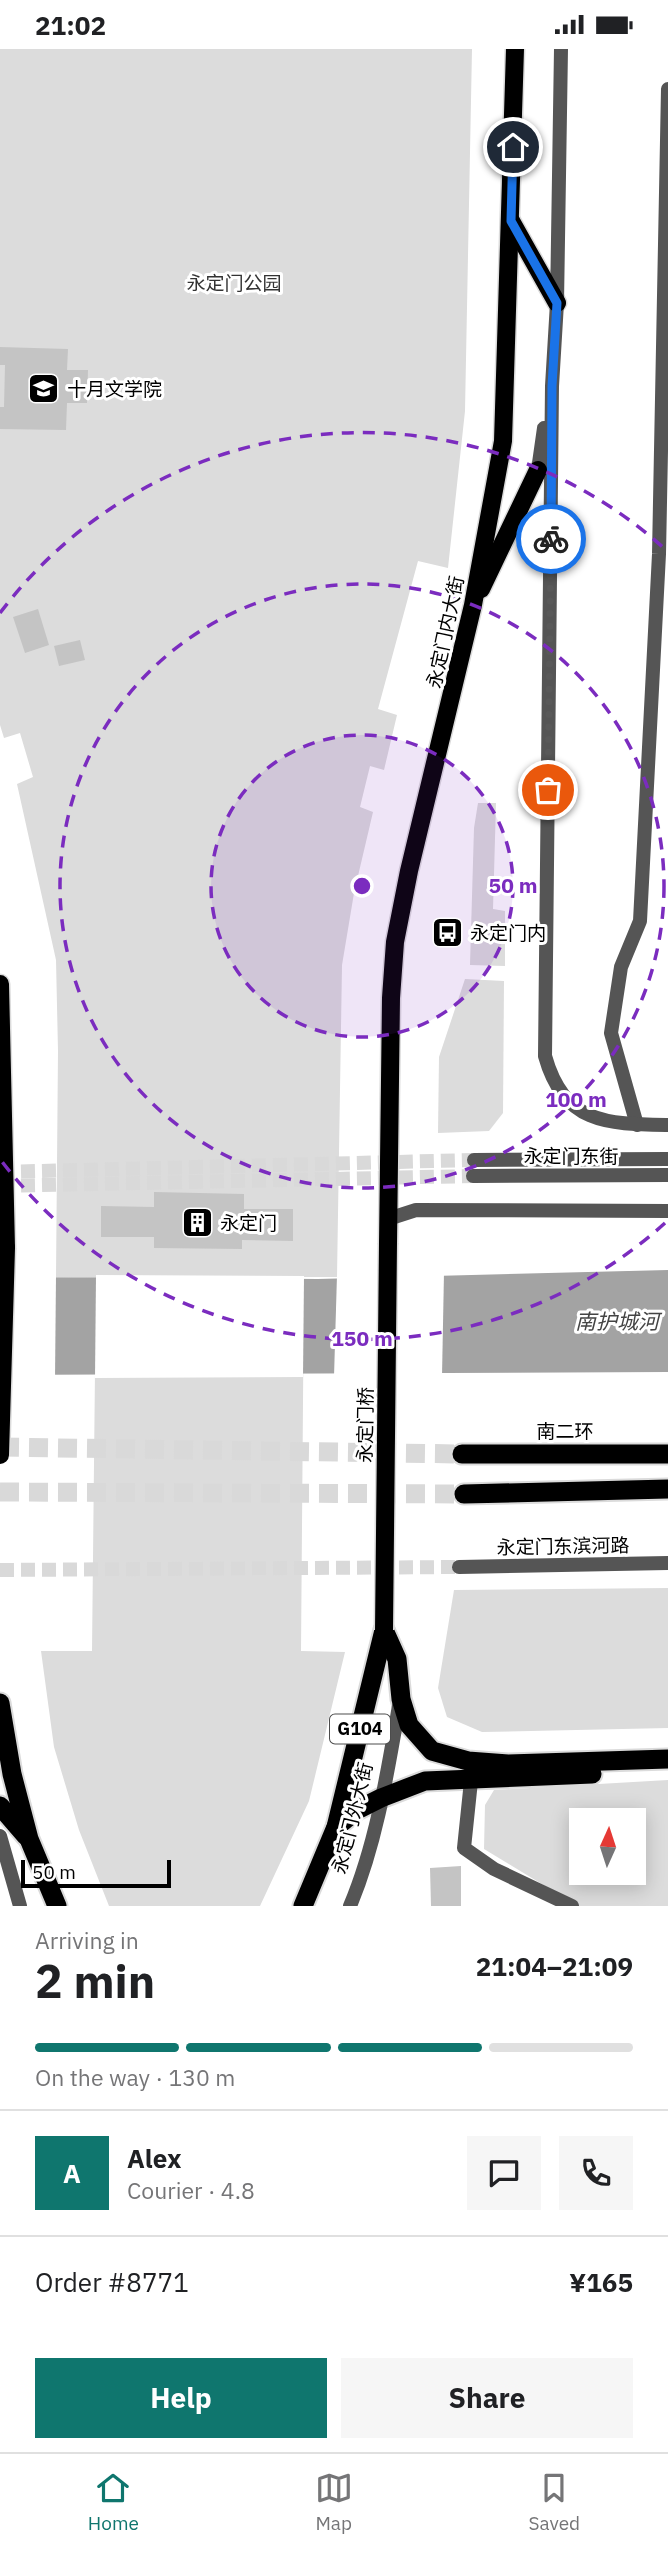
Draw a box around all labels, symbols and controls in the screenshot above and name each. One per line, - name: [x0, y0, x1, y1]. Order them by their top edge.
- text: 21:02: [35, 8, 106, 42]
- pin: [483, 117, 543, 177]
- icon: home: [494, 128, 532, 166]
- park label: 永定门公园: [186, 271, 282, 295]
- school or university icon: 十月文学院: [27, 372, 61, 406]
- place label: 十月文学院: [67, 377, 162, 401]
- courier: [516, 504, 586, 574]
- icon: bike: [532, 520, 570, 558]
- street label: 永定门内大街: [421, 574, 469, 690]
- pin: [518, 760, 578, 820]
- icon: bag: [529, 771, 567, 809]
- text: 50 m: [489, 871, 537, 899]
- centre of rings: [350, 874, 374, 898]
- bus stop icon: 永定门内: [430, 916, 464, 950]
- place label: 永定门内: [470, 921, 546, 945]
- text: 100 m: [545, 1085, 607, 1113]
- street label: 永定门东街: [523, 1144, 619, 1168]
- building icon: 永定门: [180, 1206, 214, 1240]
- place label: 永定门: [220, 1211, 277, 1235]
- water label: 南护城河: [575, 1307, 663, 1335]
- text: 150 m: [331, 1324, 393, 1352]
- street label: 永定门桥: [352, 1387, 378, 1463]
- street label: 南二环: [536, 1419, 594, 1443]
- street label: 永定门东滨河路: [496, 1533, 630, 1559]
- road number: G104: [330, 1715, 390, 1743]
- street label: 永定门外大街: [327, 1760, 377, 1876]
- north arrow: [569, 1808, 646, 1885]
- map controls: [569, 1808, 646, 1885]
- scale bar: [21, 1857, 172, 1889]
- text: 50 m: [32, 1860, 76, 1884]
- text: Arriving in: [35, 1925, 139, 1955]
- text: 21:04–21:09: [476, 1949, 633, 1983]
- text: 2 min: [35, 1951, 155, 2011]
- text: On the way · 130 m: [35, 2062, 235, 2092]
- button: chat: [467, 2136, 541, 2210]
- button: phone: [559, 2136, 633, 2210]
- text: Alex: [127, 2141, 181, 2175]
- text: A: [63, 2156, 81, 2190]
- text: Courier · 4.8: [127, 2175, 255, 2205]
- text: Order #8771: [35, 2265, 189, 2299]
- text: ¥165: [569, 2265, 633, 2299]
- button: Help: [35, 2358, 327, 2438]
- button: Share: [341, 2358, 633, 2438]
- tab: Home: [88, 2469, 139, 2535]
- tab: Map: [315, 2469, 353, 2535]
- tab: Saved: [528, 2469, 580, 2535]

